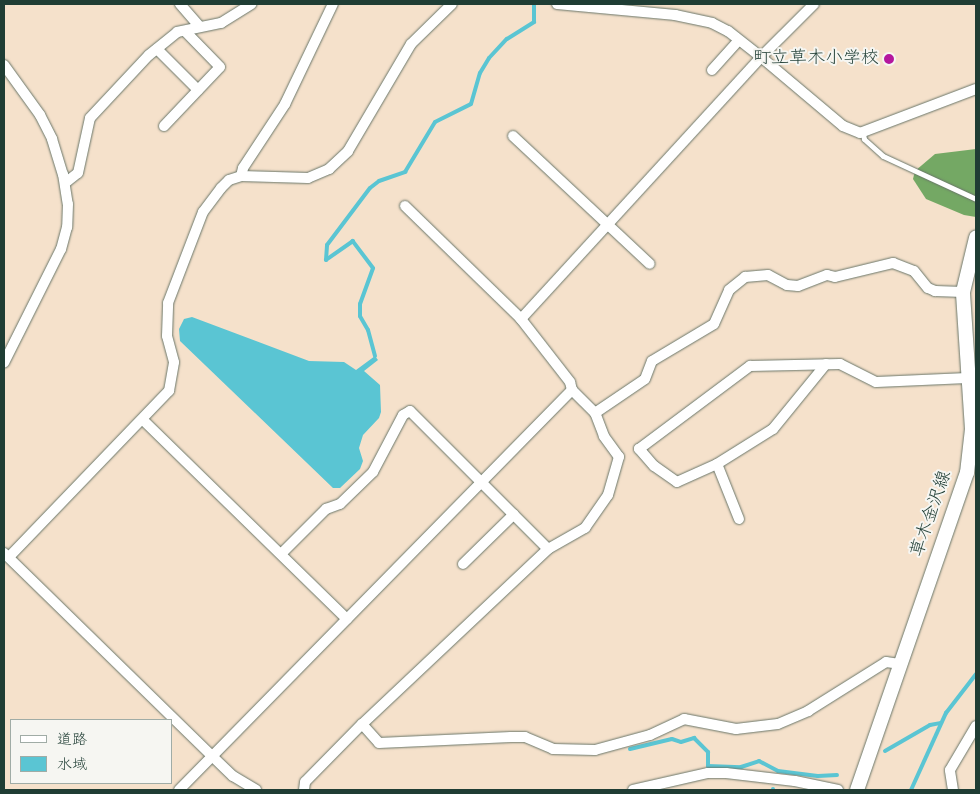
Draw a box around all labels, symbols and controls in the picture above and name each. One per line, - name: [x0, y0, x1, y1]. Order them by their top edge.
- place label: 町立草木小学校: [753, 48, 879, 70]
- marker: 町立草木小学校: [883, 53, 895, 65]
- street label: 草木金沢線: [907, 468, 957, 560]
- legend: [10, 719, 172, 784]
- text: 道路: [57, 729, 87, 751]
- text: 水域: [57, 754, 87, 776]

